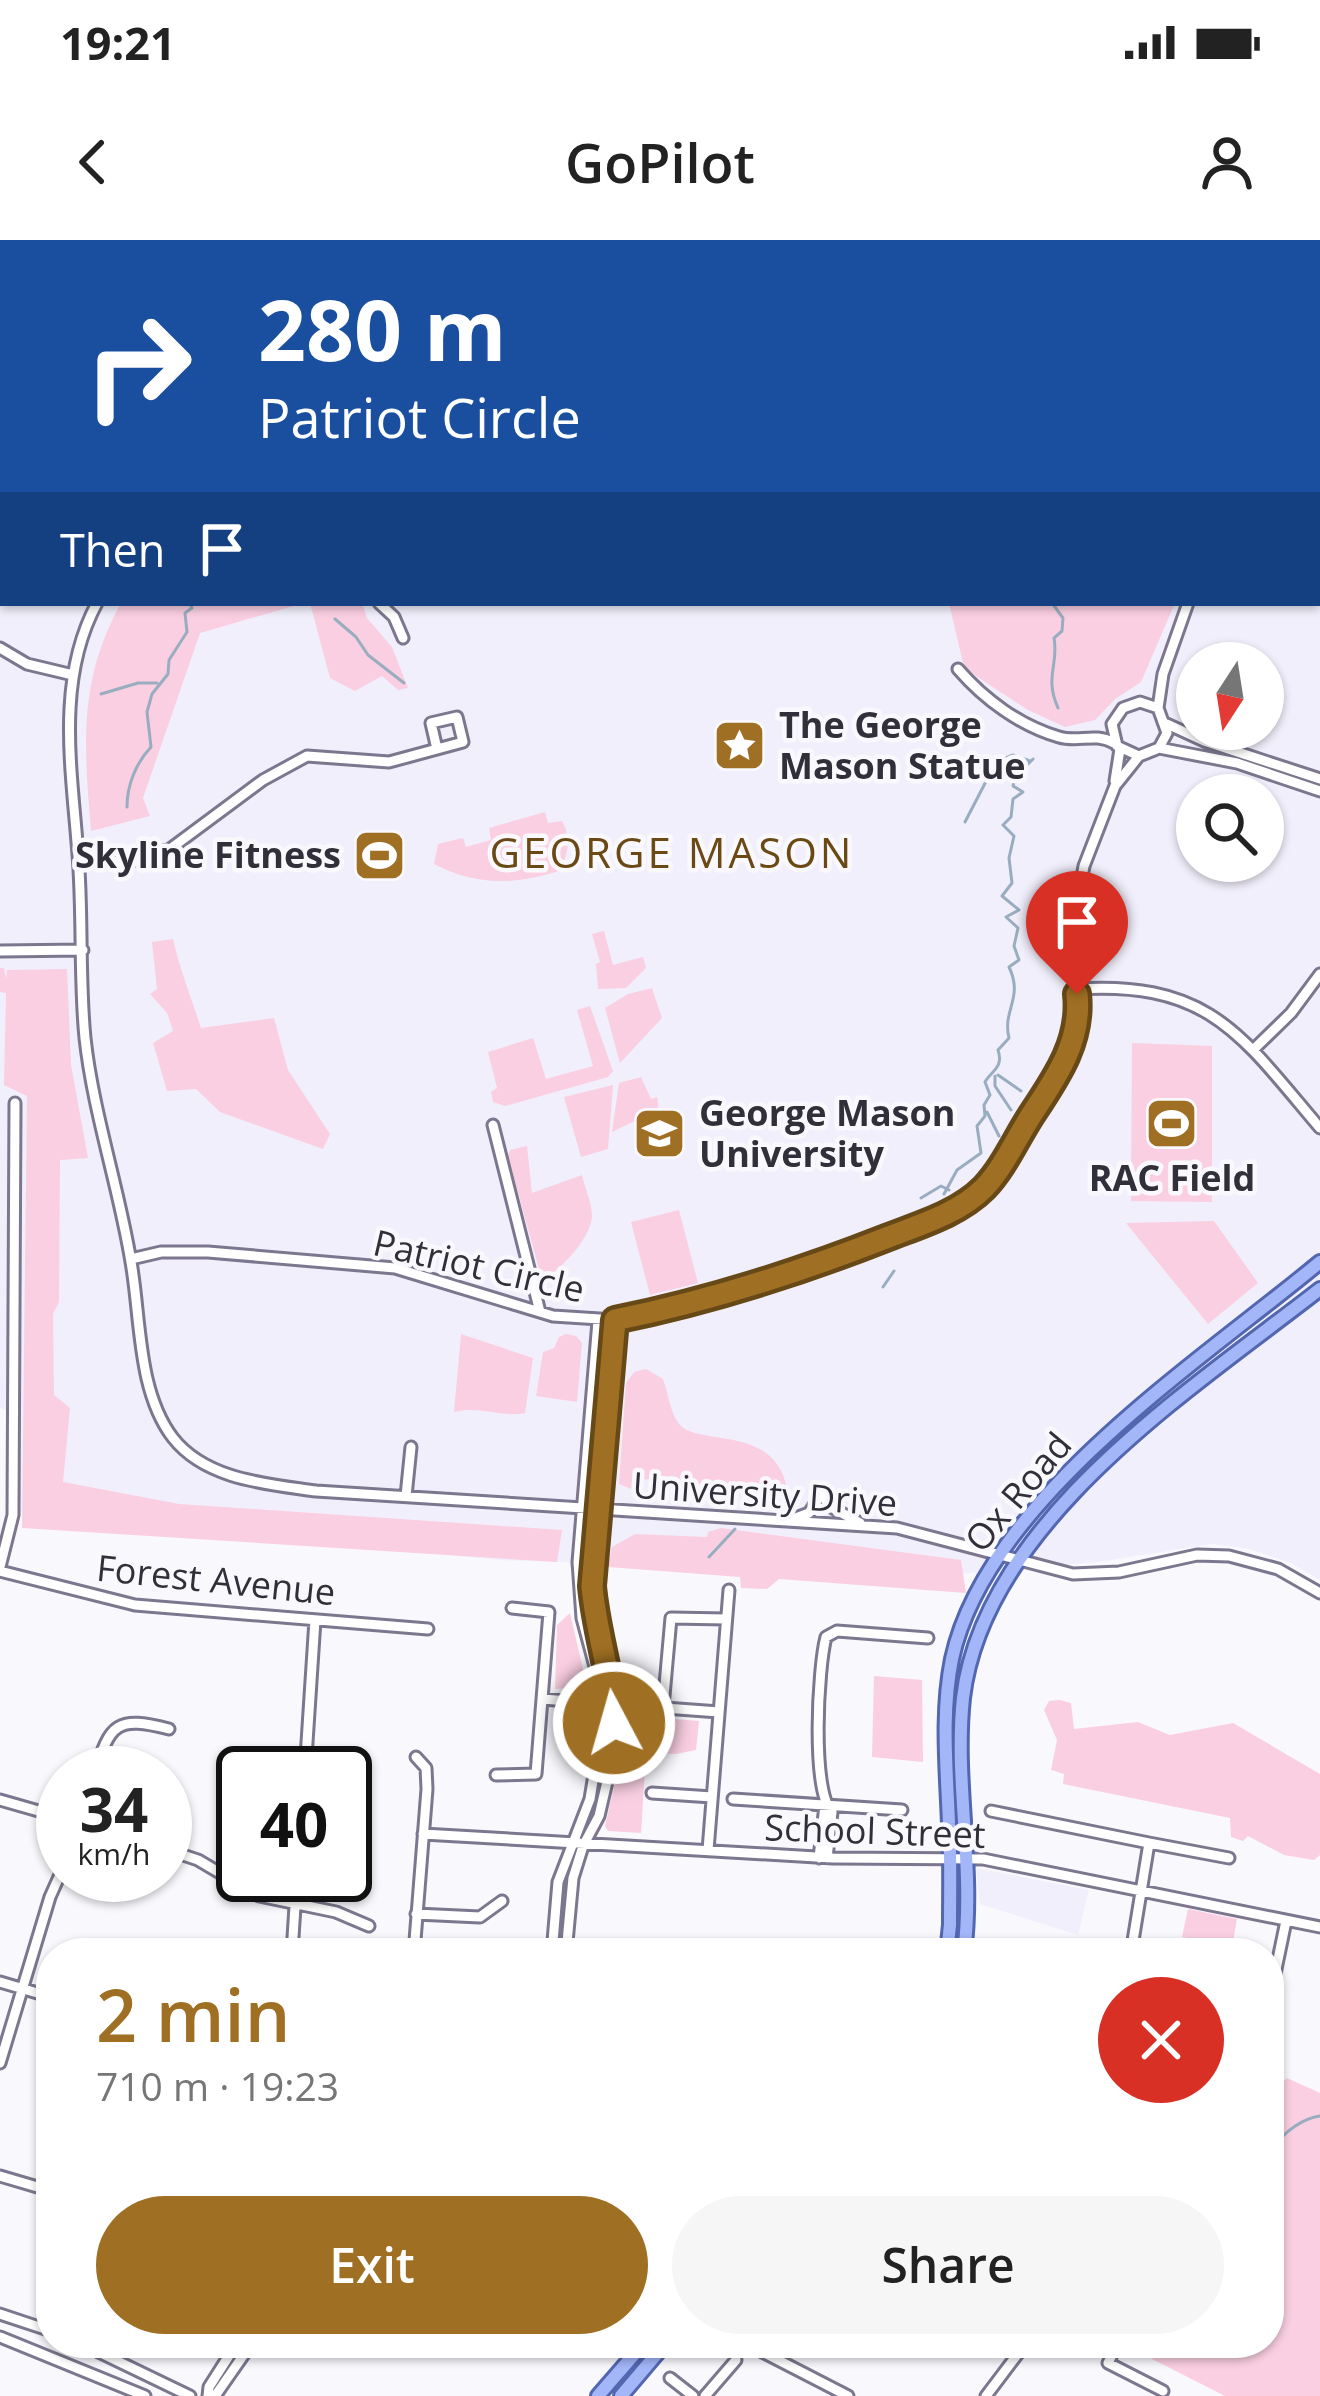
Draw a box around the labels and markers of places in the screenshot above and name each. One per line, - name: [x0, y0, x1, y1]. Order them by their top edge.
- place label: The George Mason Statue: [779, 700, 1026, 790]
- place icon: The George Mason Statue: [712, 718, 768, 774]
- sports icon: Skyline Fitness: [352, 827, 408, 883]
- place label: Skyline Fitness: [75, 830, 341, 879]
- pin: [1026, 871, 1128, 994]
- place label: George Mason University: [699, 1088, 955, 1178]
- sports icon: RAC Field: [1144, 1095, 1200, 1151]
- school or university icon: George Mason University: [632, 1106, 688, 1162]
- place label: RAC Field: [1089, 1153, 1255, 1202]

